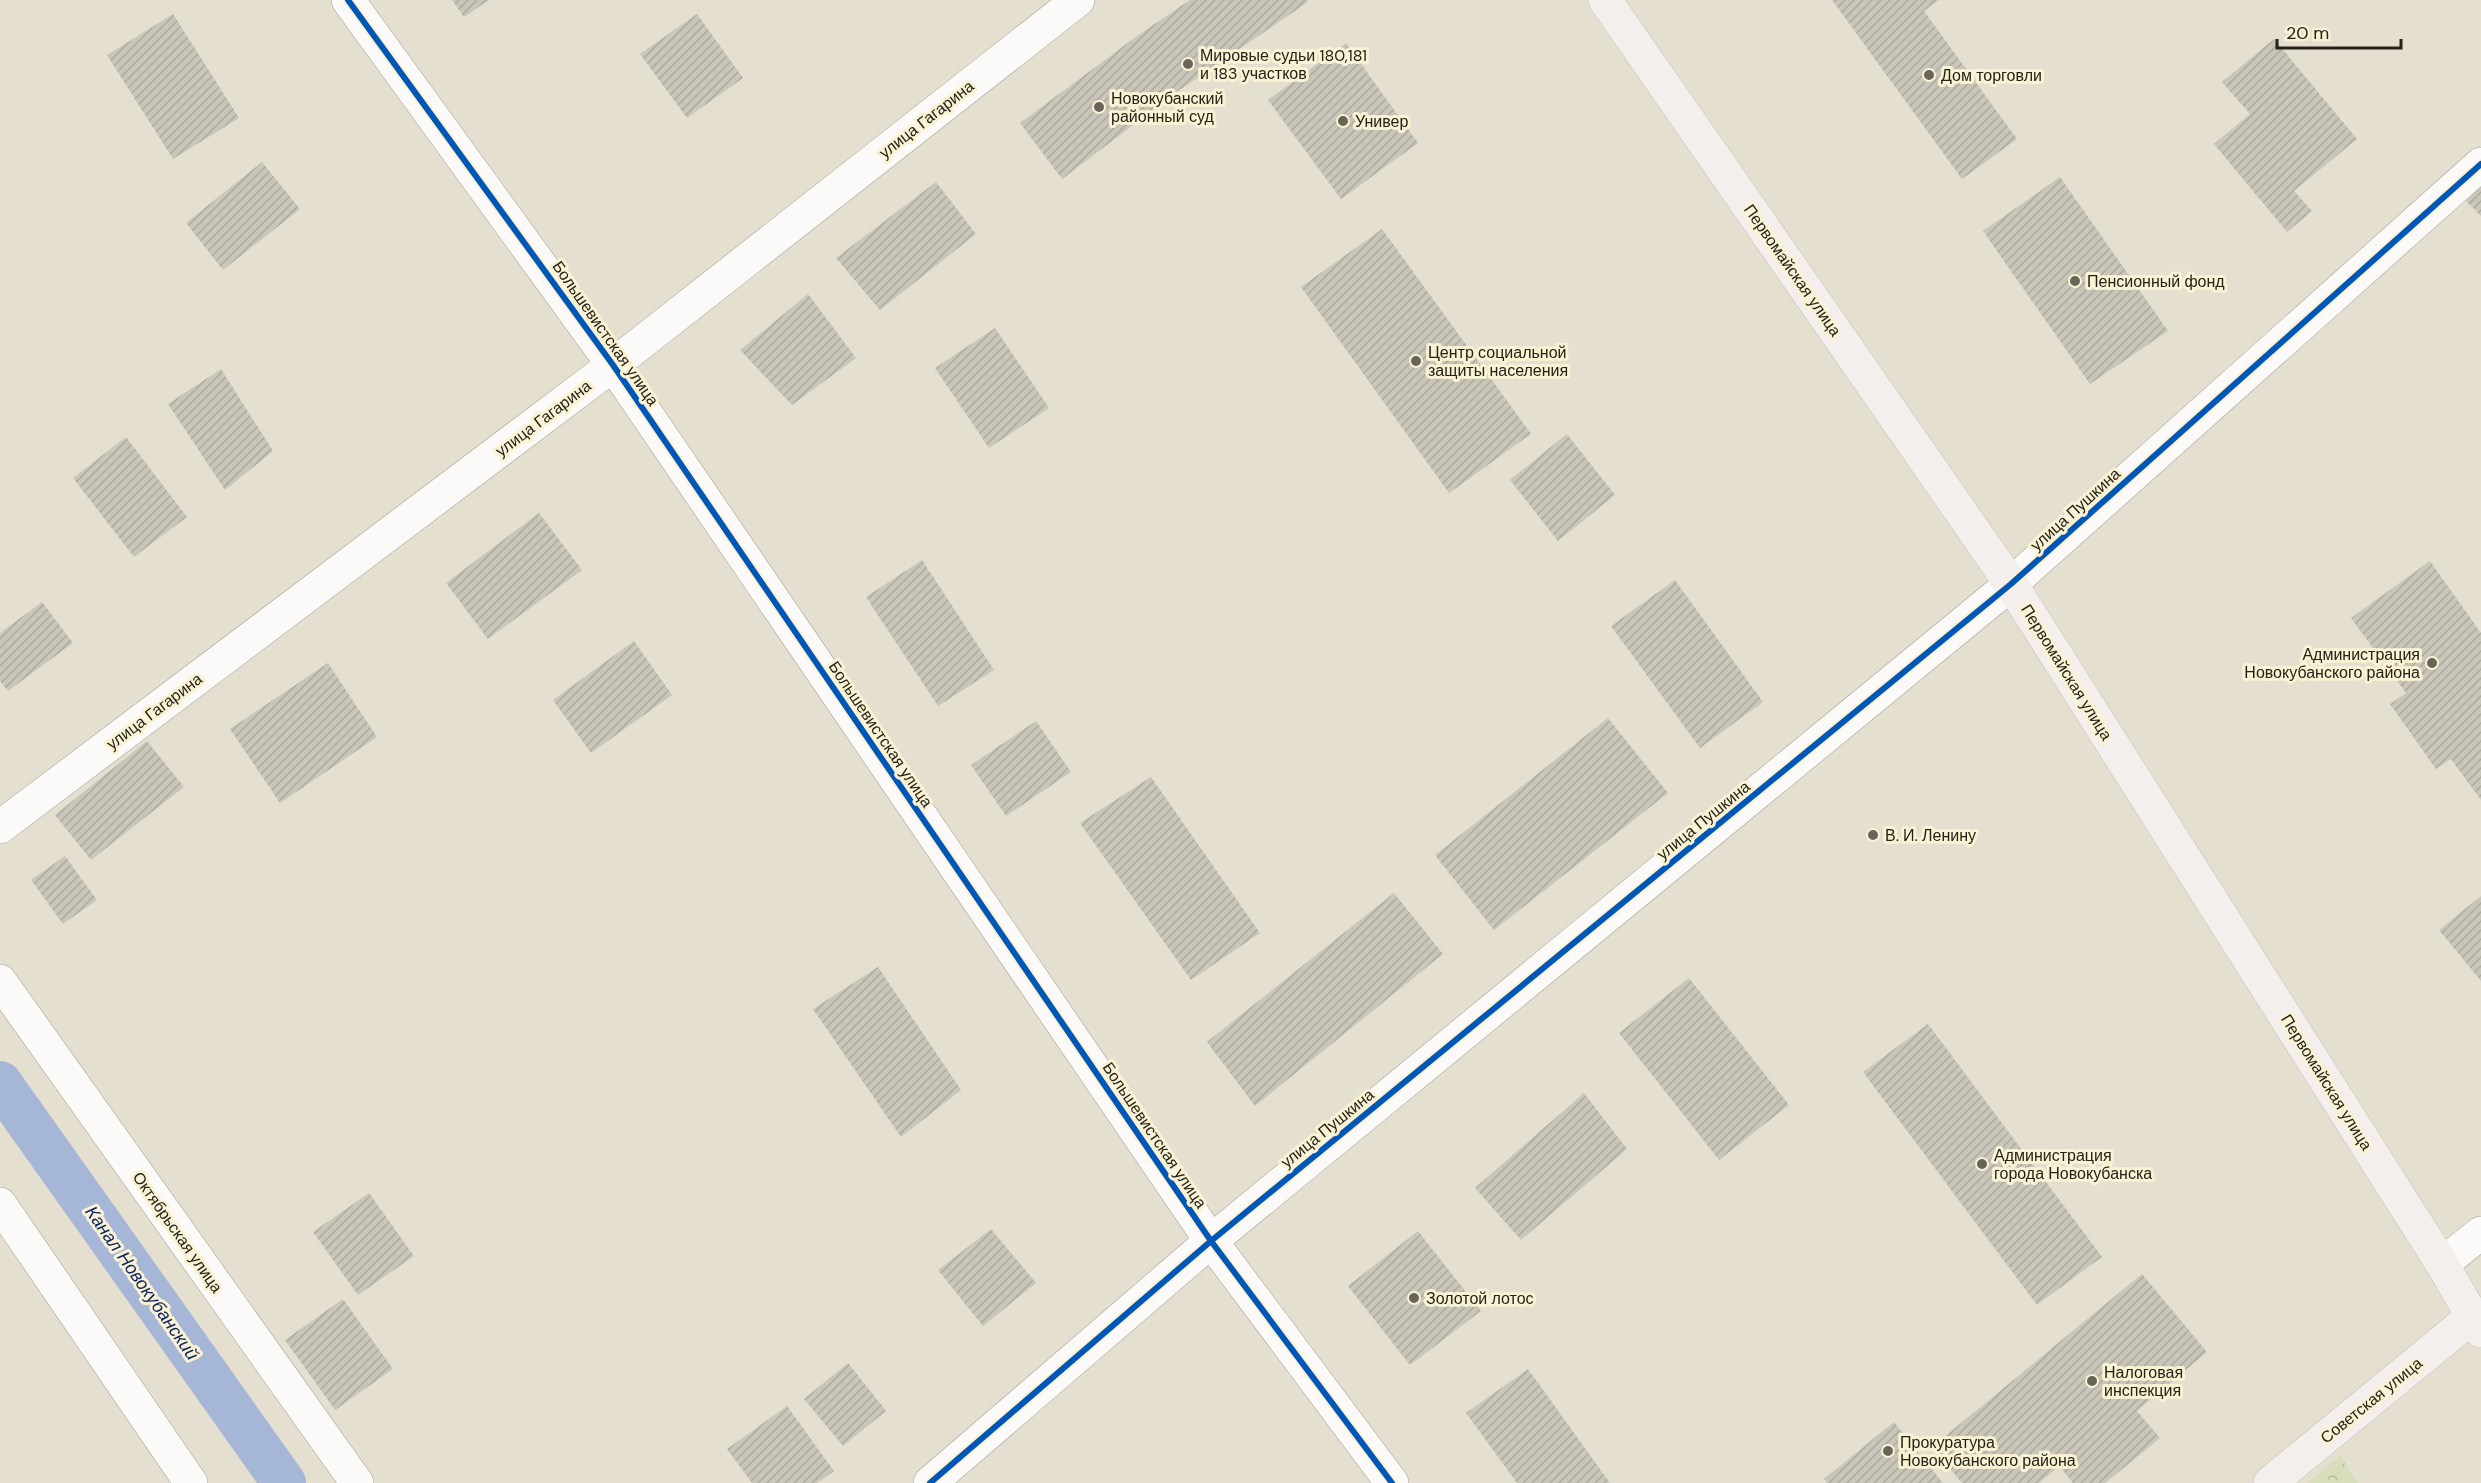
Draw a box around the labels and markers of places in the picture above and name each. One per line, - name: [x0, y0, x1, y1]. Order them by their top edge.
- place label: Мировые судьи 180,181 и 183 участков: [1200, 45, 1367, 84]
- marker: Мировые судьи 180,181 и 183 участков: [1181, 57, 1195, 71]
- place label: Дом торговли: [1941, 65, 2042, 86]
- marker: Дом торговли: [1922, 68, 1936, 82]
- place label: Новокубанский районный суд: [1111, 88, 1223, 127]
- marker: Новокубанский районный суд: [1092, 100, 1106, 114]
- place label: Универ: [1355, 111, 1408, 132]
- marker: Универ: [1336, 114, 1350, 128]
- place label: Пенсионный фонд: [2087, 271, 2225, 292]
- marker: Пенсионный фонд: [2068, 274, 2082, 288]
- place label: Центр социальной защиты населения: [1428, 342, 1568, 381]
- marker: Центр социальной защиты населения: [1409, 354, 1423, 368]
- place label: Администрация Новокубанского района: [2244, 644, 2420, 683]
- marker: Администрация Новокубанского района: [2425, 656, 2439, 670]
- place label: В. И. Ленину: [1885, 825, 1976, 846]
- marker: В. И. Ленину: [1866, 828, 1880, 842]
- place label: Администрация города Новокубанска: [1994, 1145, 2152, 1184]
- marker: Администрация города Новокубанска: [1975, 1157, 1989, 1171]
- place label: Золотой лотос: [1426, 1288, 1534, 1309]
- marker: Золотой лотос: [1407, 1291, 1421, 1305]
- place label: Налоговая инспекция: [2104, 1362, 2183, 1401]
- marker: Налоговая инспекция: [2085, 1374, 2099, 1388]
- place label: Прокуратура Новокубанского района: [1900, 1432, 2076, 1471]
- marker: Прокуратура Новокубанского района: [1881, 1444, 1895, 1458]

